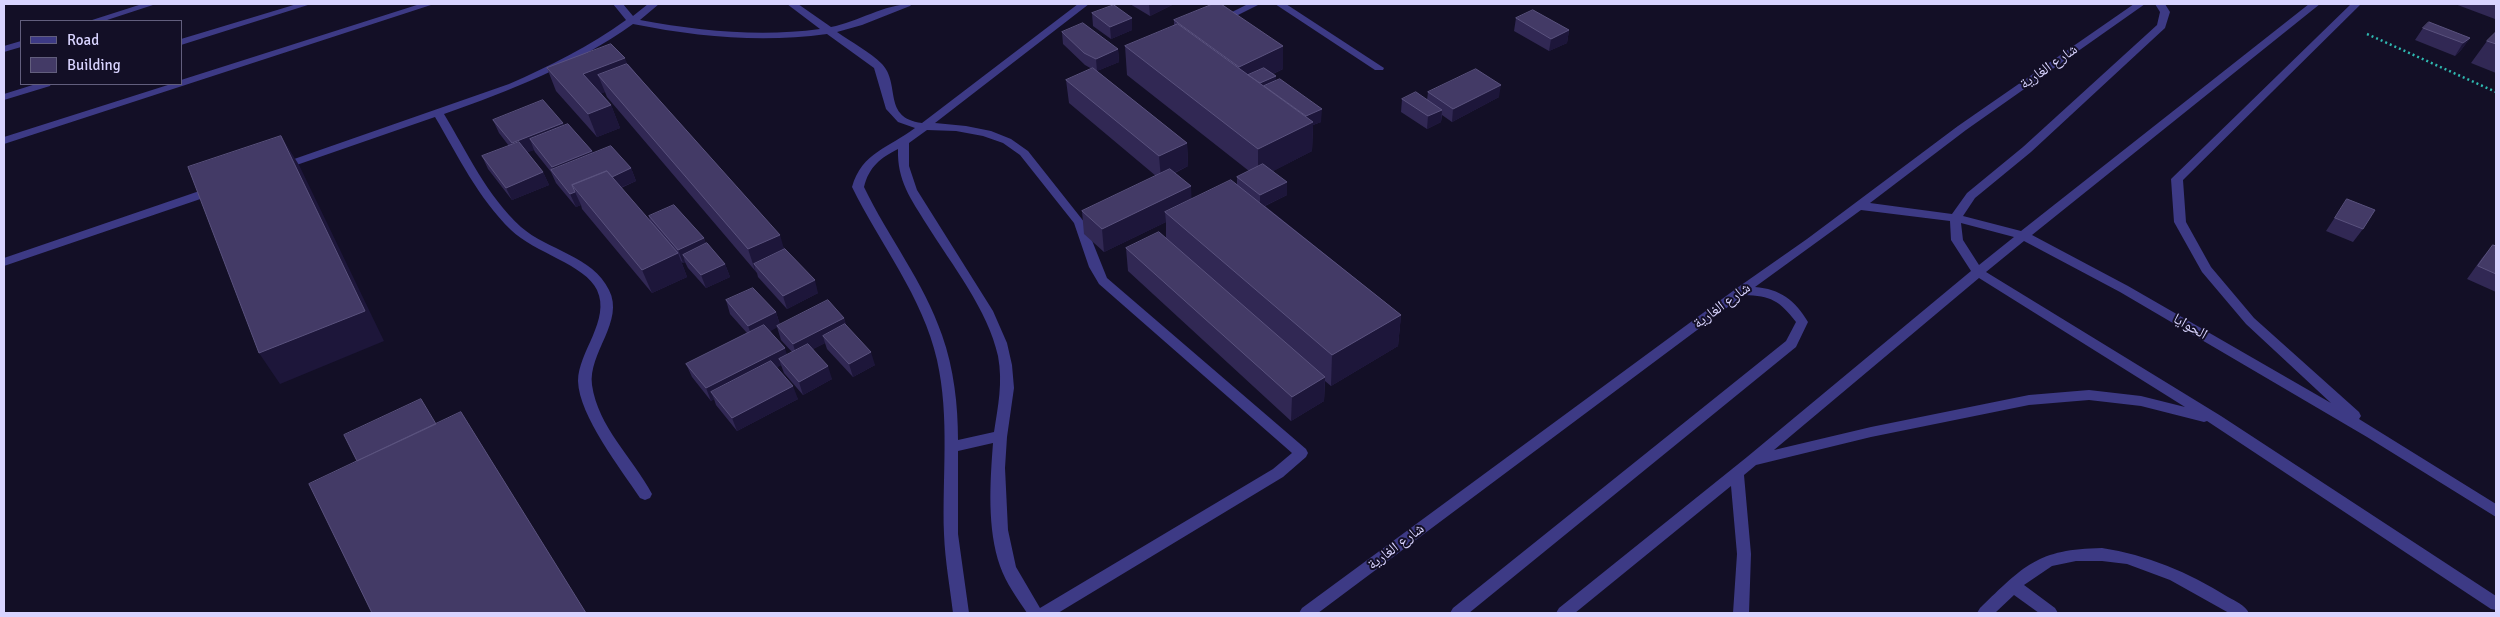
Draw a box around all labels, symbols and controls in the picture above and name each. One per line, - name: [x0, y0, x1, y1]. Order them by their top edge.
- legend: [20, 20, 182, 85]
- text: Road: [67, 31, 99, 49]
- street label: شارع الغارية: [2017, 41, 2081, 93]
- text: Building: [67, 56, 121, 74]
- street label: شارع الغارية: [1690, 279, 1754, 333]
- street label: الحوايا: [2170, 310, 2210, 344]
- street label: شارع الغارية: [1364, 520, 1428, 574]

